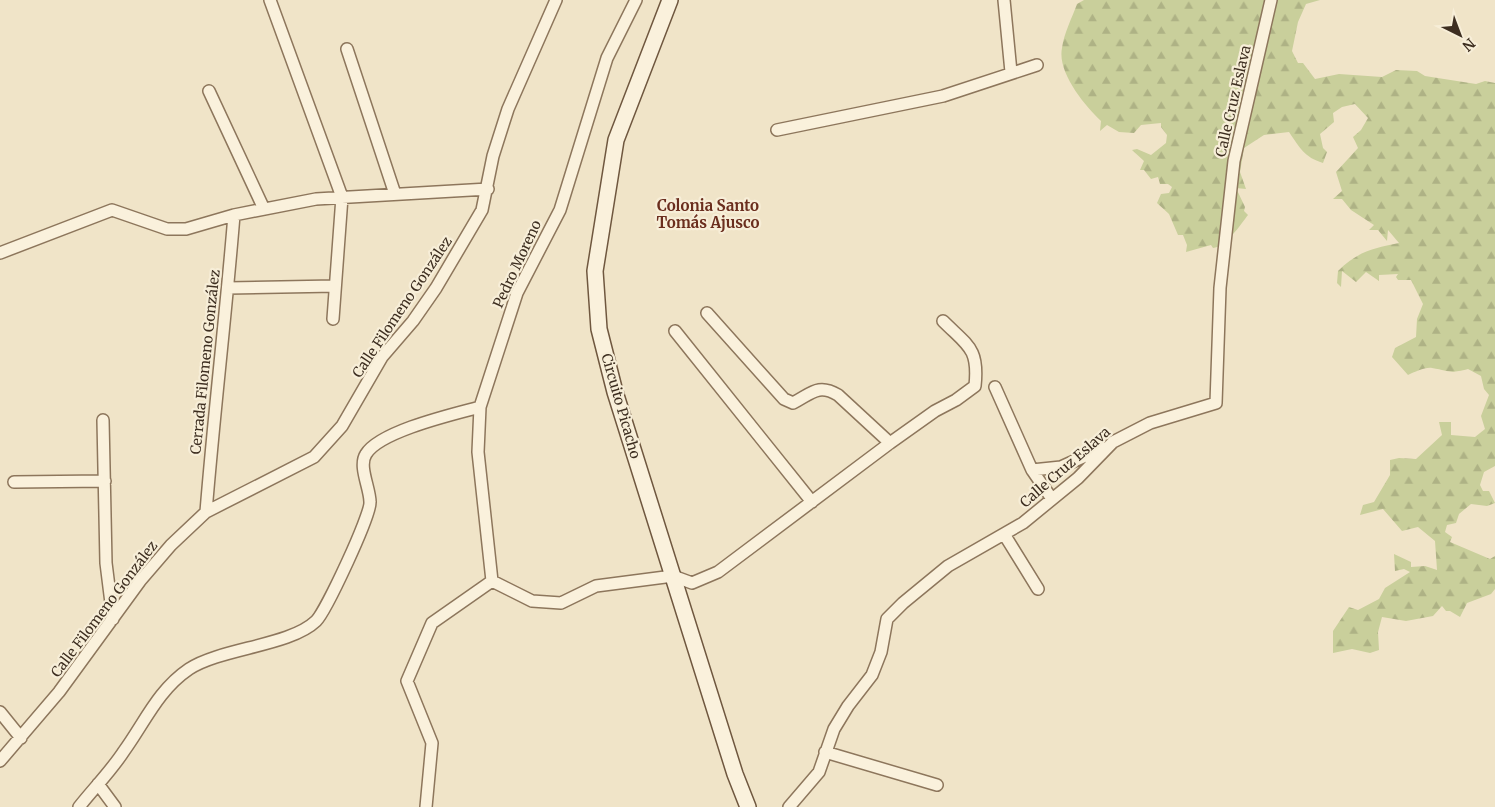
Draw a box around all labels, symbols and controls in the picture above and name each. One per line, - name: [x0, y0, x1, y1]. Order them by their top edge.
- north arrow: [1435, 10, 1485, 60]
- text: N: [1459, 34, 1479, 55]
- street label: Calle Cruz Eslava: [1211, 43, 1255, 159]
- district label: Colonia Santo Tomás Ajusco: [657, 196, 760, 232]
- street label: Pedro Moreno: [489, 217, 545, 311]
- street label: Calle Filomeno González: [348, 233, 456, 381]
- street label: Cerrada Filomeno González: [186, 268, 224, 455]
- street label: Circuito Picacho: [597, 351, 645, 461]
- street label: Calle Cruz Eslava: [1016, 423, 1114, 511]
- street label: Calle Filomeno González: [47, 537, 161, 681]

